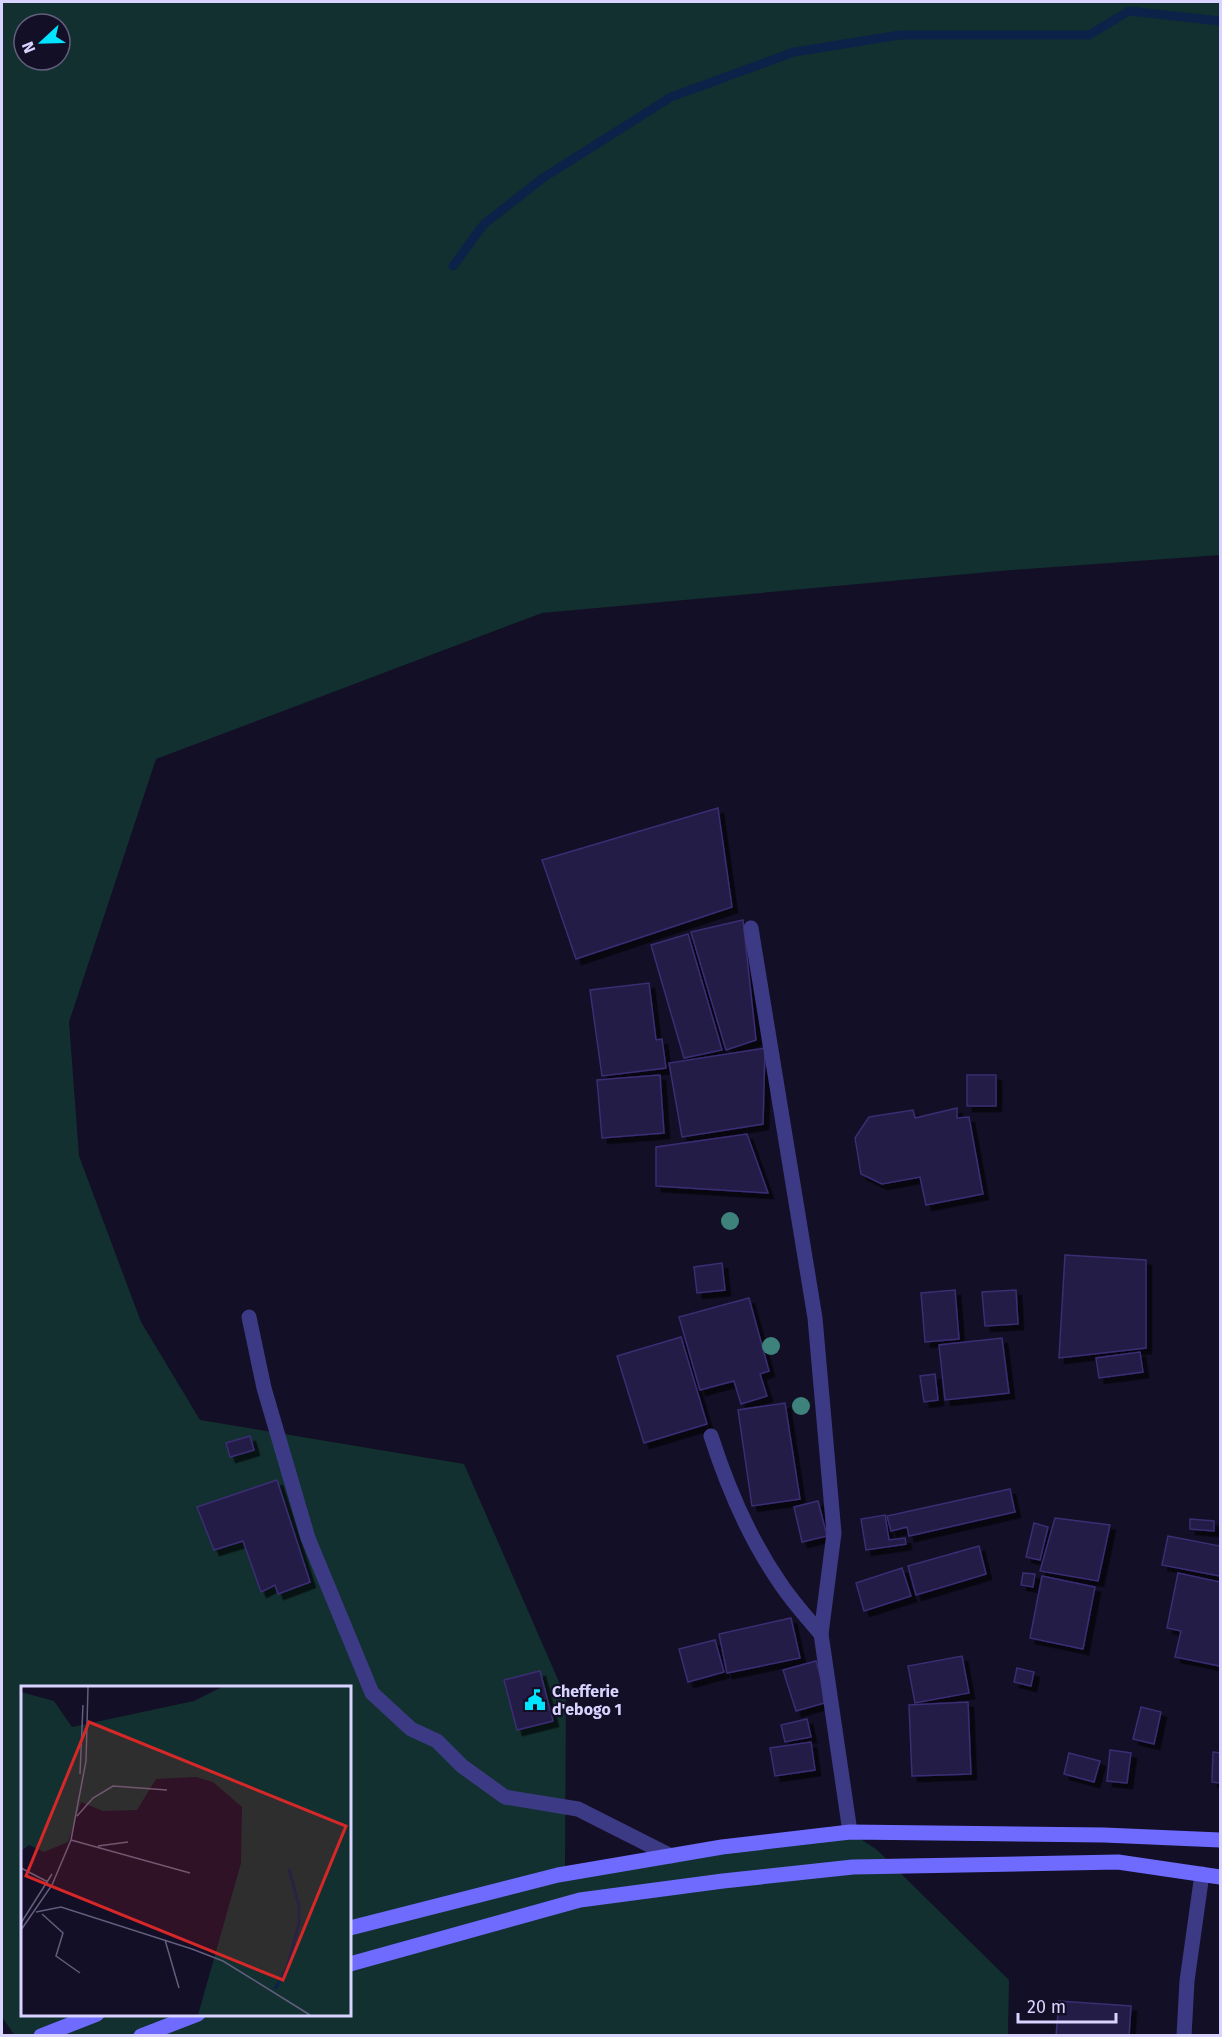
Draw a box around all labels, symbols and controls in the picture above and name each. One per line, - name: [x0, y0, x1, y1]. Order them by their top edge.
- north arrow: [12, 12, 72, 72]
- text: N: [18, 39, 39, 56]
- place label: Chefferie d'ebogo 1: [552, 1682, 622, 1719]
- inset map: [21, 1686, 351, 2016]
- public building icon: Chefferie d'ebogo 1: [523, 1688, 547, 1712]
- scale bar: [1018, 1986, 1116, 2024]
- text: 20 m: [1027, 1996, 1066, 2018]

